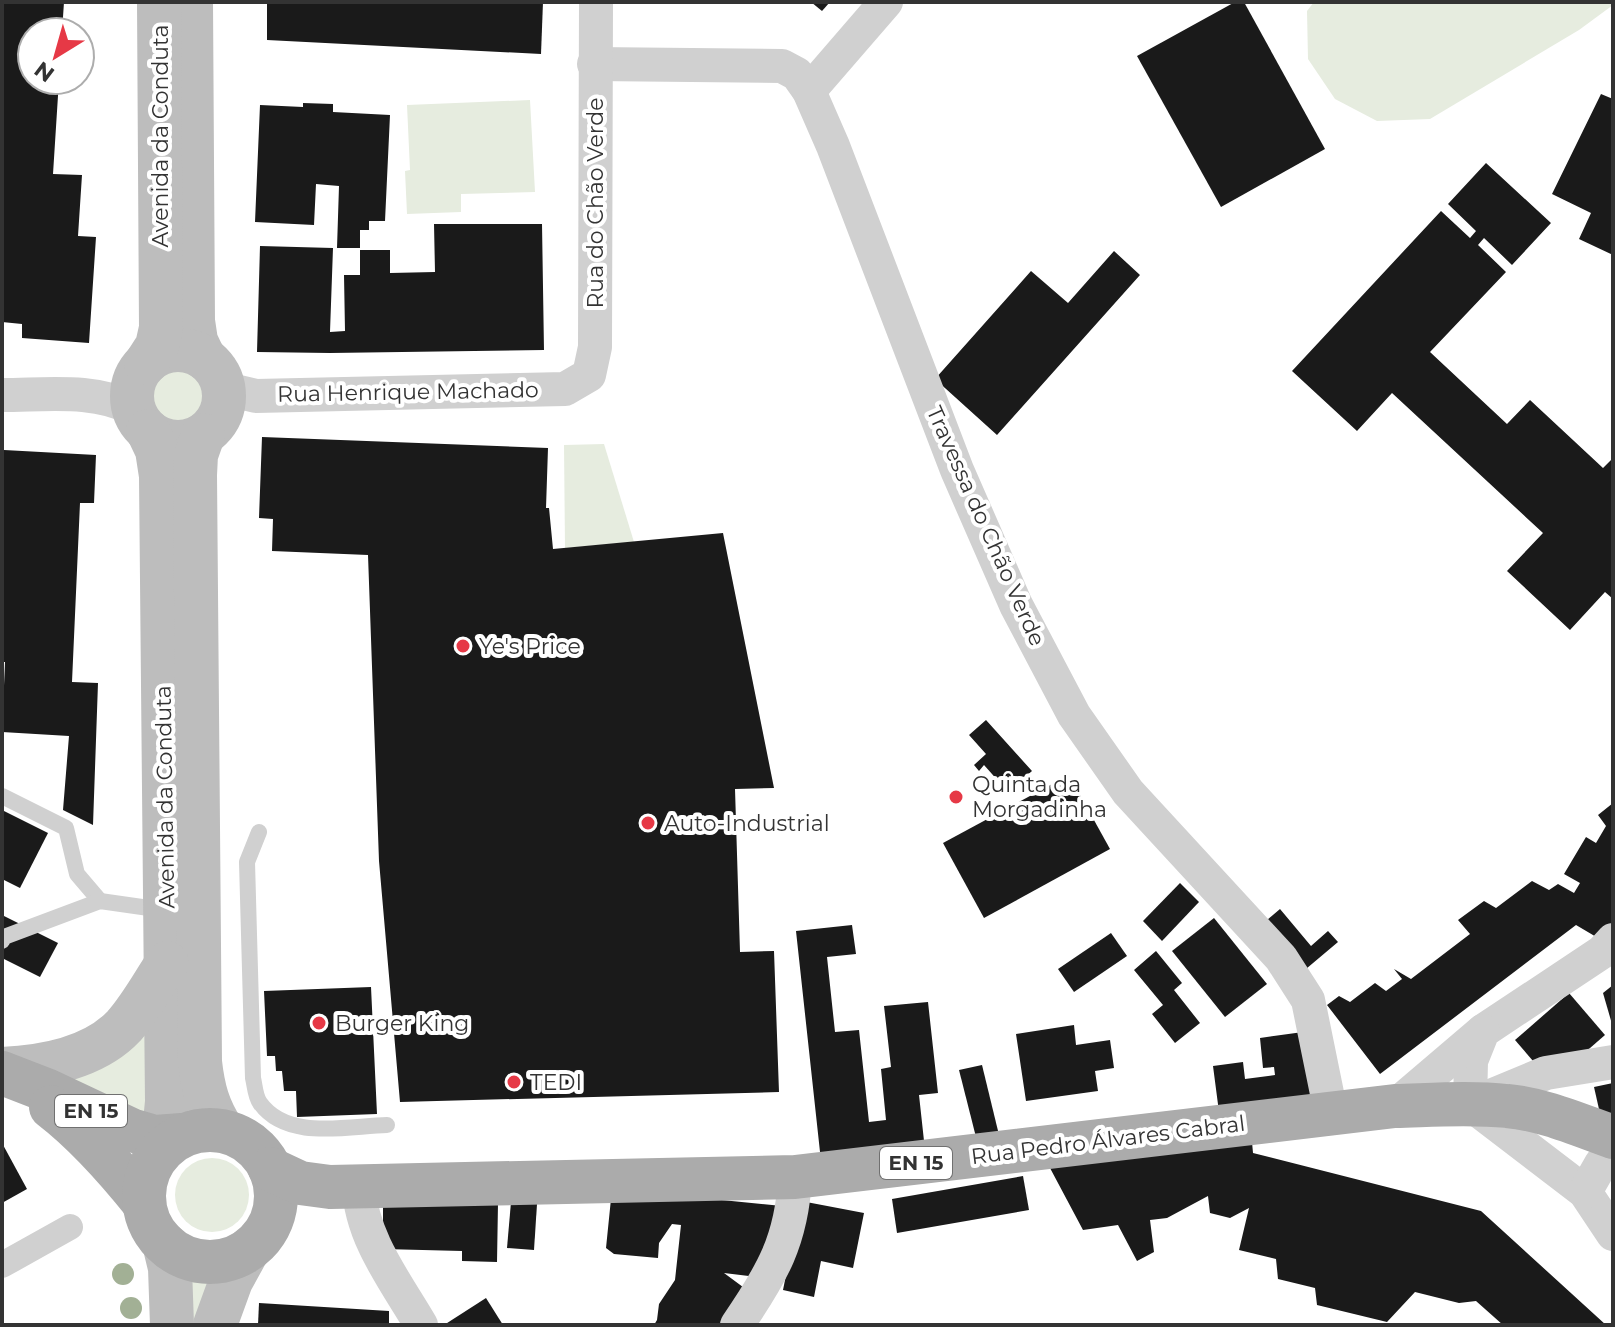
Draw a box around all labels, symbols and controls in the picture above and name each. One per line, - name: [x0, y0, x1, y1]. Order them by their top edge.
- north arrow: [16, 16, 96, 96]
- street label: Avenida da Conduta: [147, 24, 174, 248]
- text: N: [29, 55, 59, 88]
- street label: Rua do Chão Verde: [582, 97, 609, 309]
- street label: Rua Henrique Machado: [277, 376, 539, 408]
- street label: Travessa do Chão Verde: [921, 402, 1051, 650]
- place label: Ye's Price: [479, 633, 581, 660]
- marker: Ye's Price: [454, 637, 472, 655]
- street label: Avenida da Conduta: [150, 685, 180, 909]
- place label: Quinta da Morgadinha: [972, 771, 1107, 823]
- marker: Quinta da Morgadinha: [947, 788, 965, 806]
- place label: Auto-Industrial: [664, 810, 830, 837]
- marker: Auto-Industrial: [639, 814, 657, 832]
- place label: Burger King: [335, 1010, 469, 1037]
- marker: Burger King: [310, 1014, 328, 1032]
- place label: TEDI: [530, 1069, 582, 1096]
- marker: TEDI: [505, 1073, 523, 1091]
- road number: EN 15: [55, 1095, 127, 1127]
- street label: Rua Pedro Álvares Cabral: [969, 1110, 1247, 1170]
- road number: EN 15: [880, 1147, 952, 1179]

